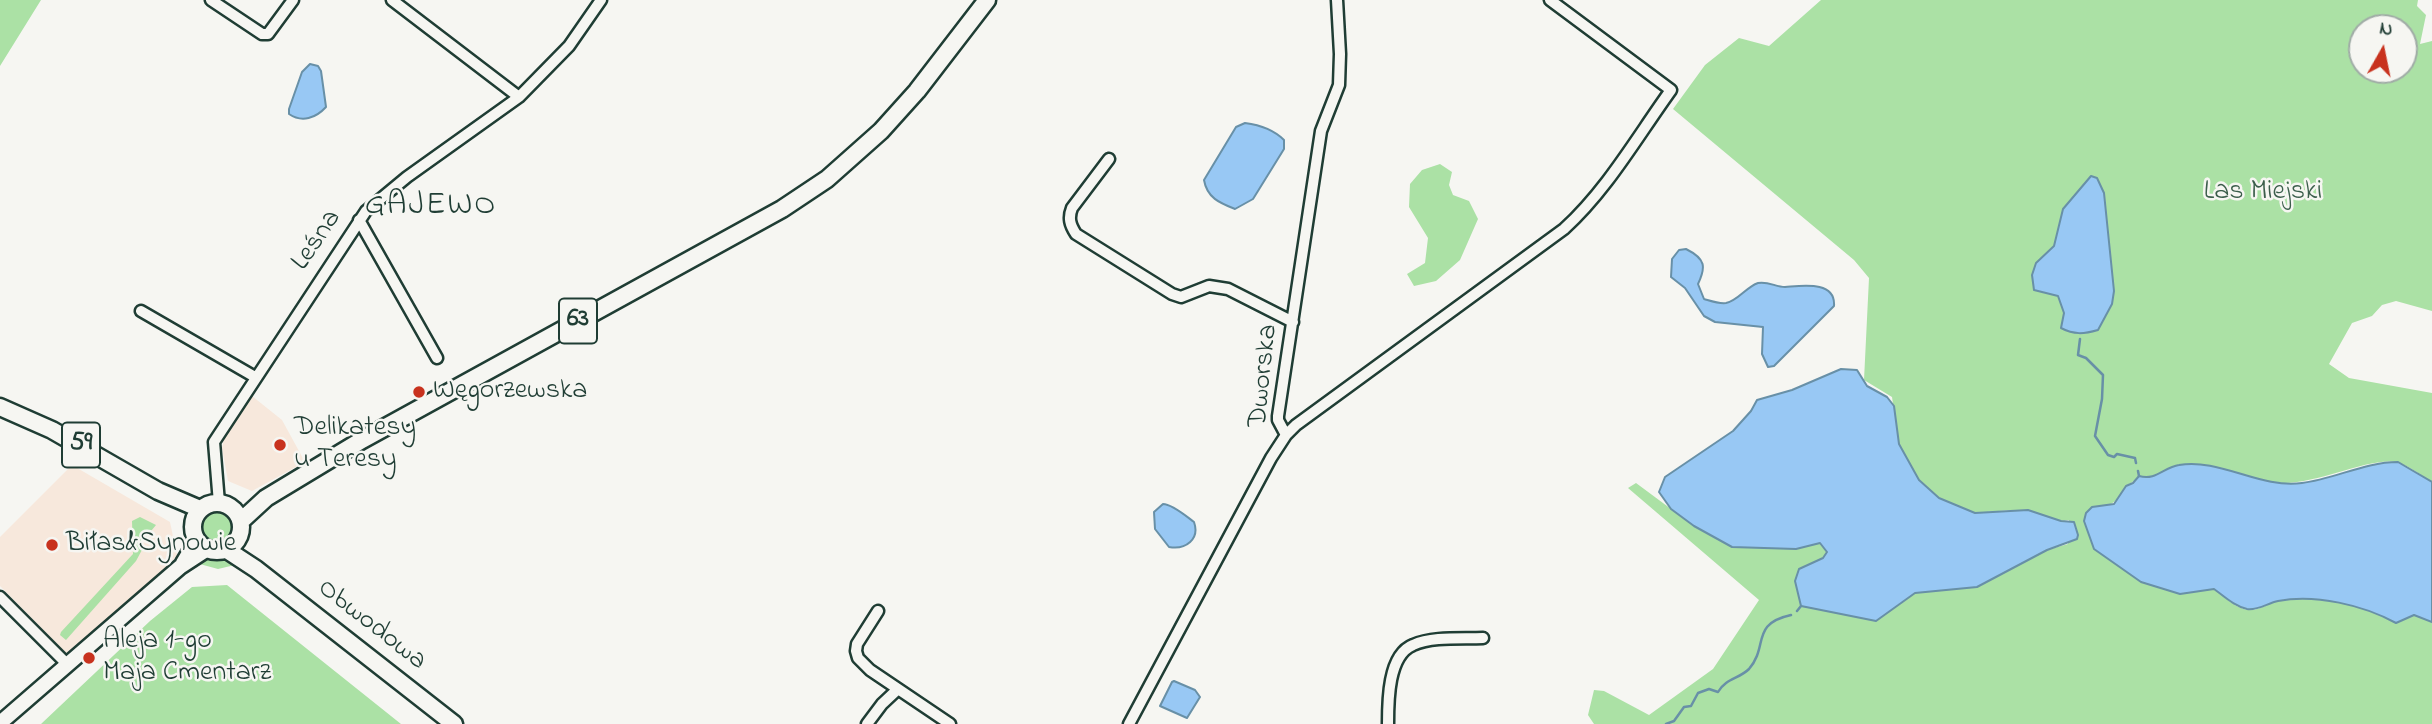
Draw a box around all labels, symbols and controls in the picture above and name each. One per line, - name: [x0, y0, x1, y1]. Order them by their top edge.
- north arrow: [2348, 14, 2418, 84]
- text: N: [2378, 15, 2394, 44]
- park label: Las Miejski: [2204, 176, 2322, 210]
- district label: GAJEWO: [365, 189, 497, 227]
- street label: Leśna: [286, 204, 350, 278]
- road number: 63: [559, 298, 597, 344]
- street label: Dworska: [1243, 323, 1287, 429]
- place label: Węgorzewska: [433, 375, 587, 409]
- marker: Węgorzewska: [411, 384, 427, 400]
- place label: Delikatesy u Teresy: [294, 412, 416, 478]
- road number: 59: [62, 422, 100, 467]
- marker: Delikatesy u Teresy: [272, 437, 288, 453]
- place label: Biłas&Synowie: [66, 528, 236, 562]
- marker: Biłas&Synowie: [44, 537, 60, 553]
- street label: Obwodowa: [310, 573, 432, 679]
- place label: Aleja 1-go Maja Cmentarz: [103, 625, 271, 691]
- marker: Aleja 1-go Maja Cmentarz: [81, 650, 97, 666]

